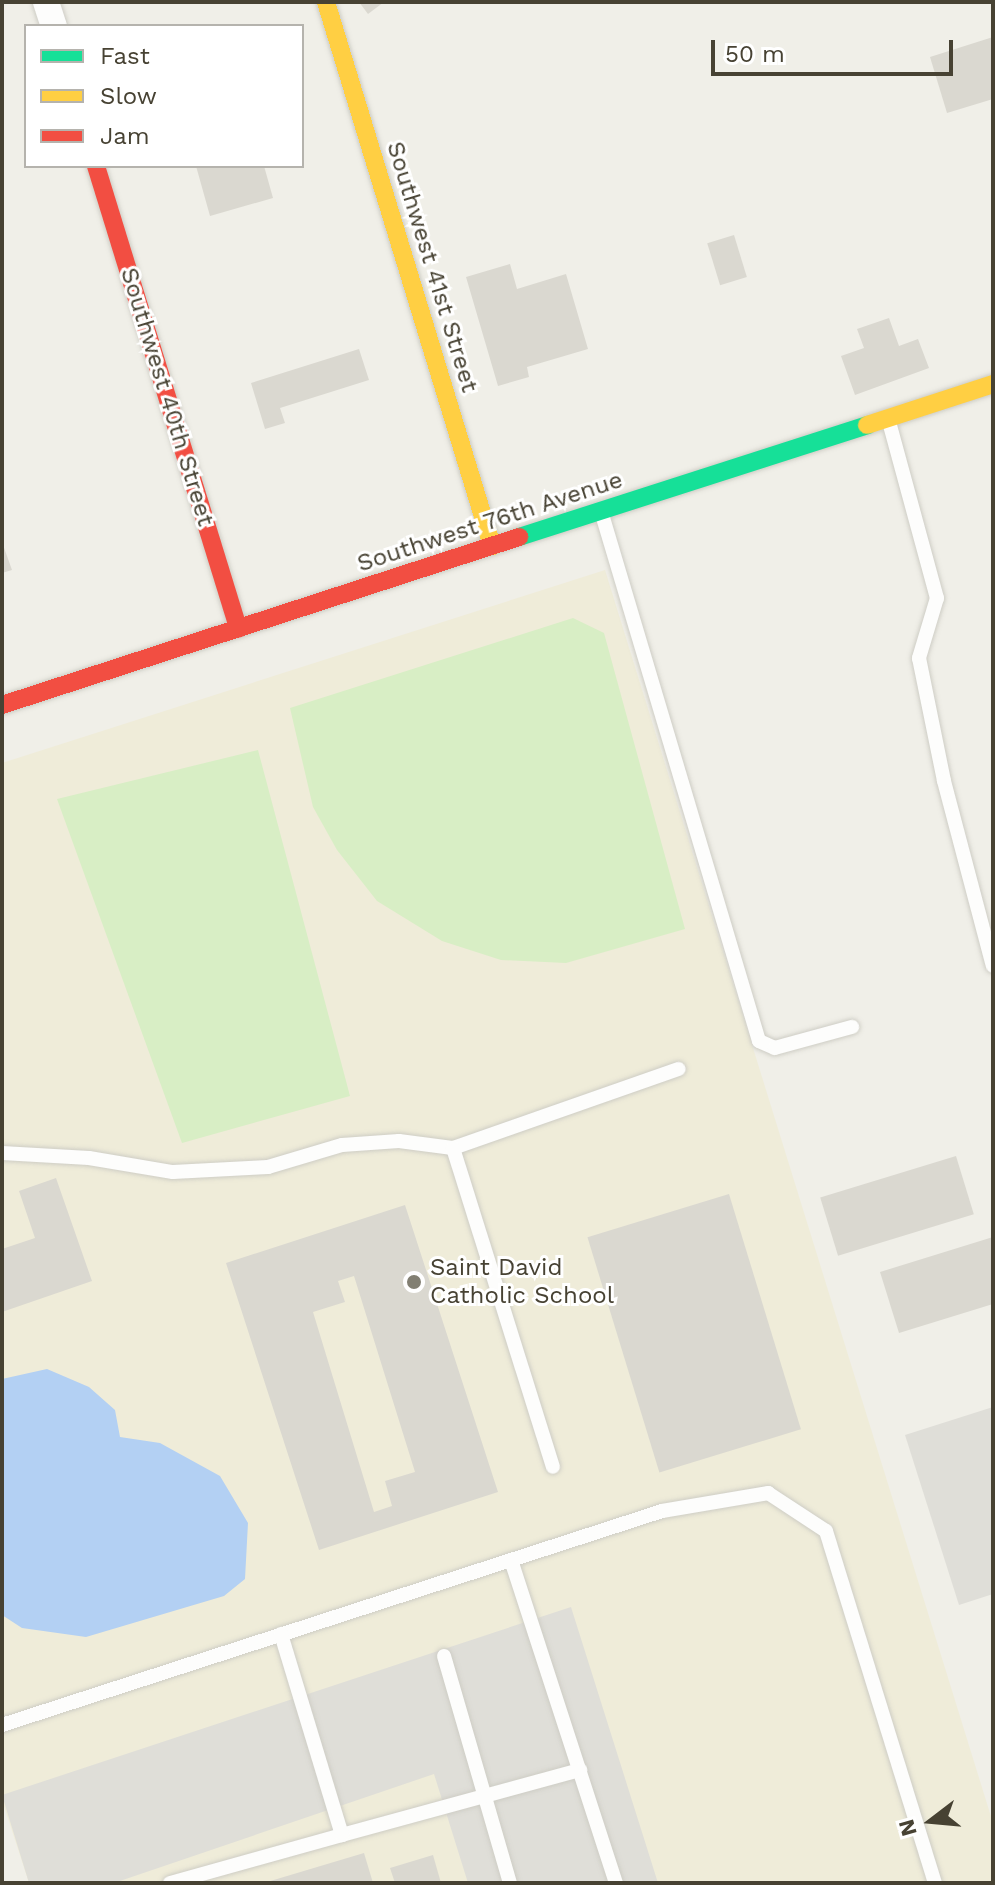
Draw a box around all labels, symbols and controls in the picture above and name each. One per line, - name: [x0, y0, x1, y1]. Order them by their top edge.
- legend: [24, 24, 304, 168]
- scale bar: [715, 24, 957, 74]
- text: 50 m: [725, 40, 785, 68]
- text: Fast: [100, 42, 150, 70]
- text: Slow: [100, 82, 157, 110]
- text: Jam: [100, 122, 150, 150]
- street label: Southwest 41st Street: [380, 138, 484, 396]
- street label: Southwest 40th Street: [114, 264, 220, 530]
- street label: Southwest 76th Avenue: [353, 465, 627, 579]
- place label: Saint David Catholic School: [430, 1254, 614, 1310]
- marker: Saint David Catholic School: [405, 1273, 423, 1291]
- north arrow: [891, 1781, 971, 1861]
- text: N: [893, 1816, 922, 1839]

